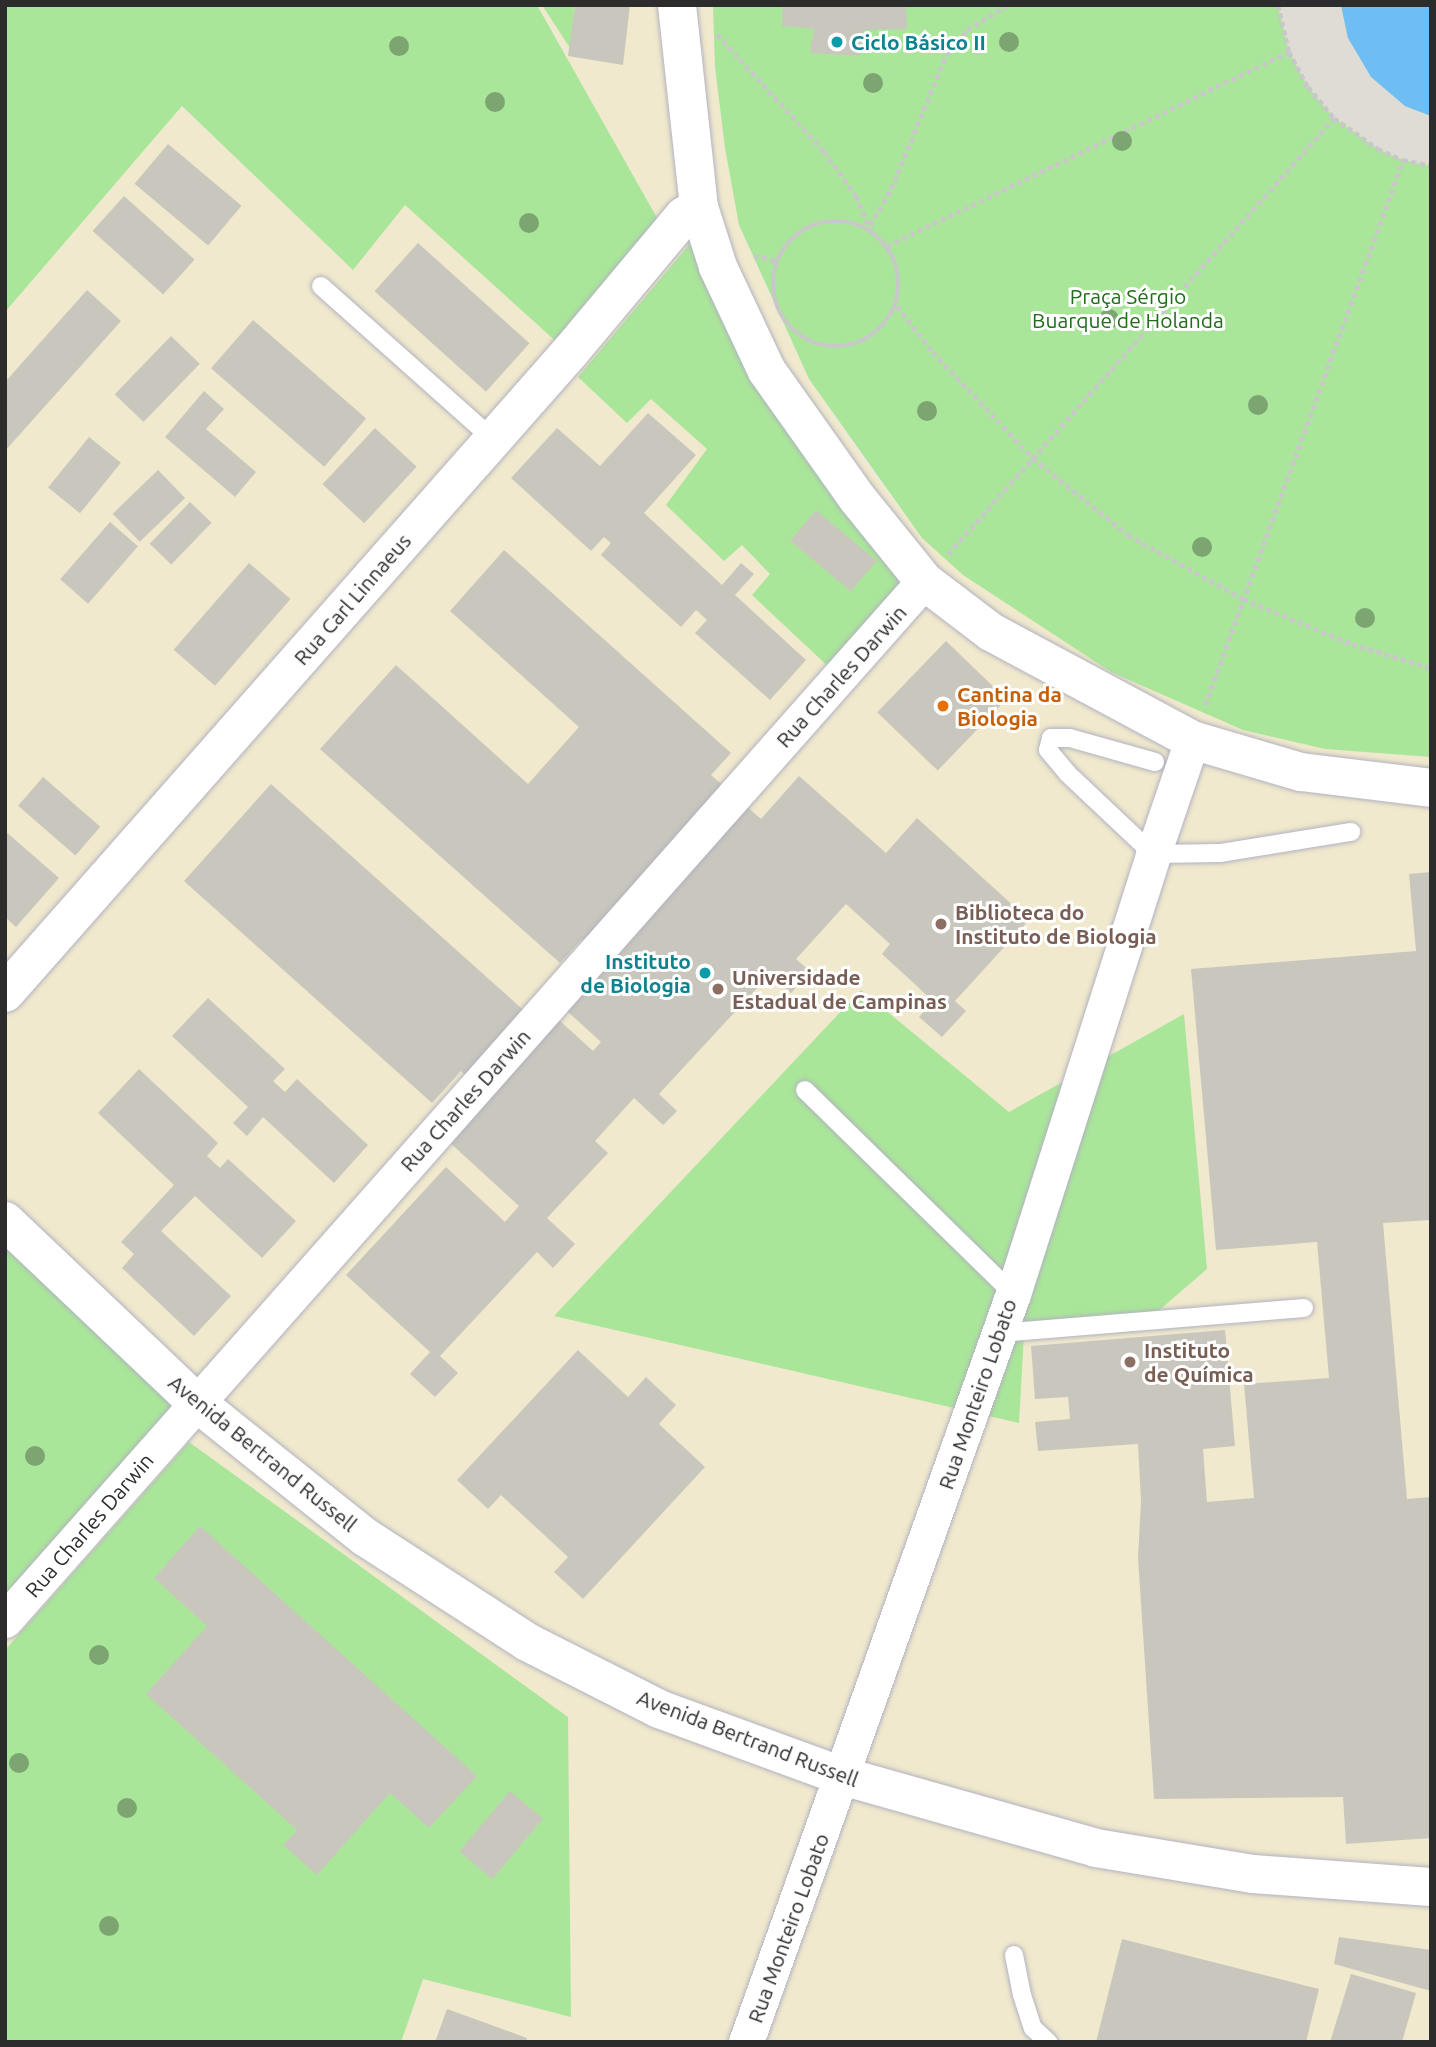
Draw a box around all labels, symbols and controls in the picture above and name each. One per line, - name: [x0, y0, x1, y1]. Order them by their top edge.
- place label: Ciclo Básico II: [851, 29, 986, 55]
- marker: Ciclo Básico II: [829, 34, 845, 50]
- park label: Praça Sérgio Buarque de Holanda: [1032, 283, 1224, 333]
- street label: Rua Carl Linnaeus: [288, 528, 416, 670]
- street label: Rua Charles Darwin: [771, 600, 911, 752]
- place label: Cantina da Biologia: [957, 681, 1062, 731]
- marker: Cantina da Biologia: [935, 698, 951, 714]
- place label: Biblioteca do Instituto de Biologia: [955, 899, 1157, 949]
- marker: Biblioteca do Instituto de Biologia: [933, 916, 949, 932]
- place label: Instituto de Biologia: [580, 948, 691, 998]
- place label: Universidade Estadual de Campinas: [732, 964, 947, 1014]
- marker: Instituto de Biologia: [697, 965, 713, 981]
- marker: Universidade Estadual de Campinas: [710, 981, 726, 997]
- street label: Rua Charles Darwin: [395, 1024, 535, 1176]
- street label: Rua Monteiro Lobato: [933, 1295, 1021, 1493]
- place label: Instituto de Química: [1144, 1337, 1254, 1387]
- marker: Instituto de Química: [1122, 1354, 1138, 1370]
- street label: Avenida Bertrand Russell: [164, 1369, 362, 1537]
- street label: Rua Charles Darwin: [20, 1448, 158, 1602]
- street label: Avenida Bertrand Russell: [634, 1684, 862, 1792]
- street label: Rua Monteiro Lobato: [742, 1830, 834, 2026]

